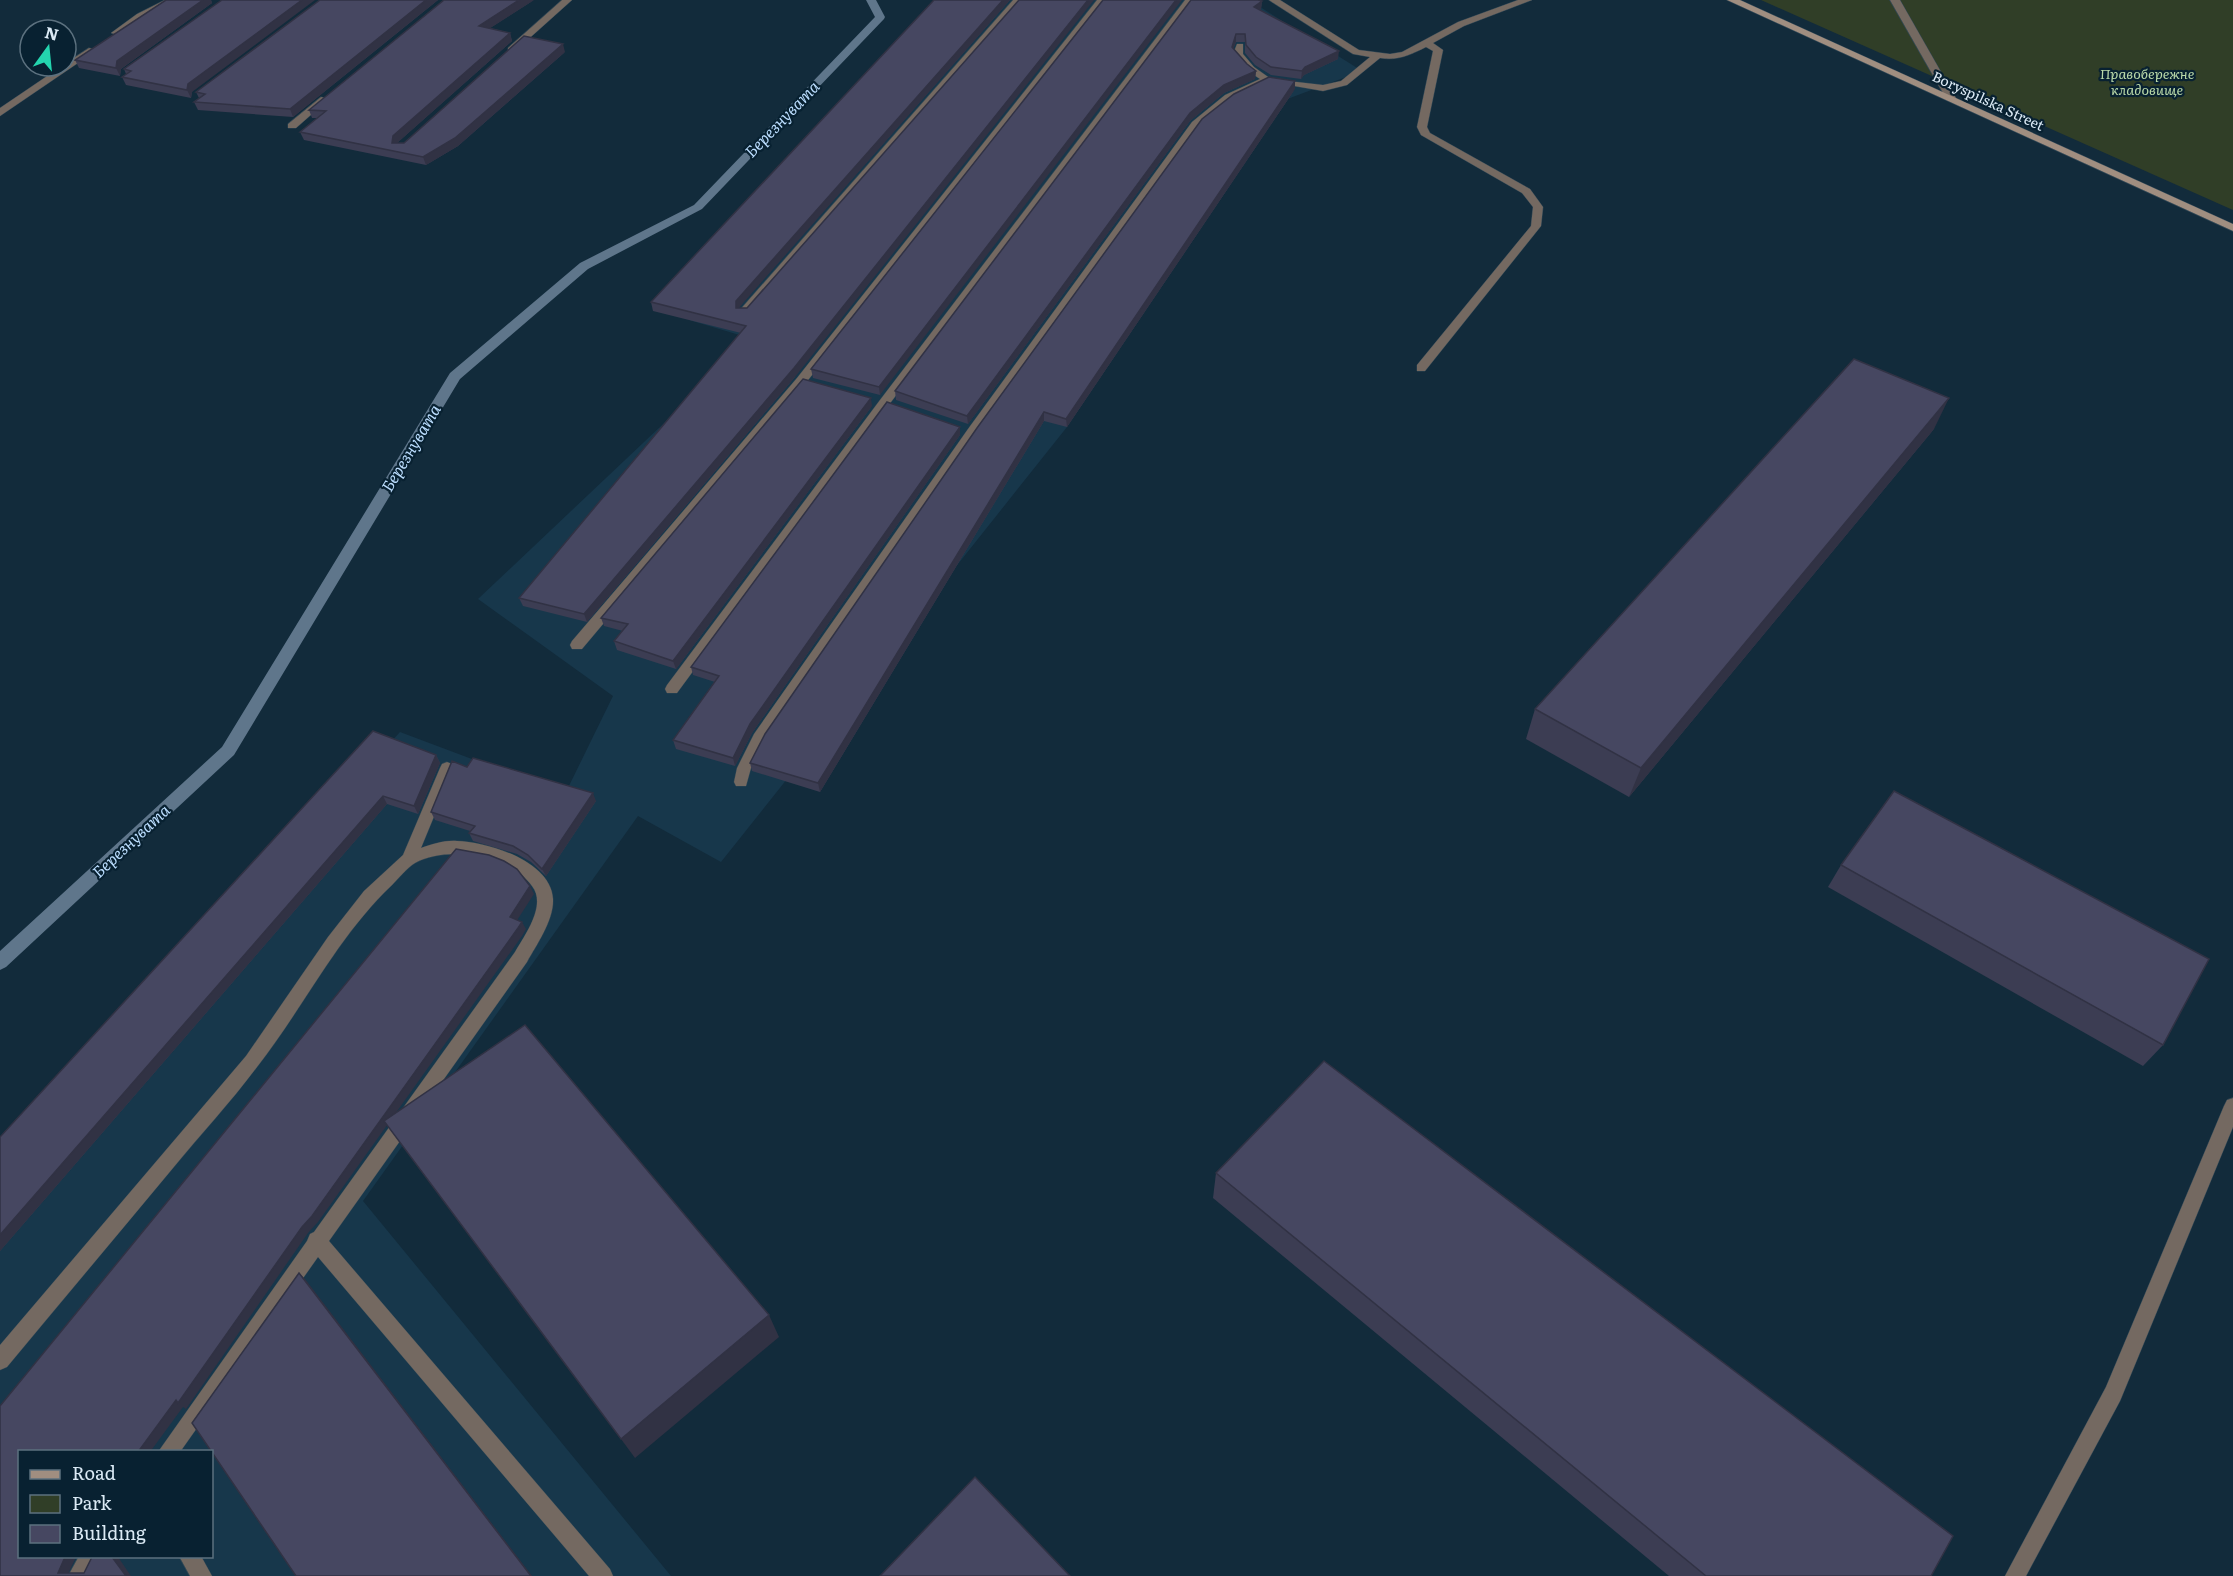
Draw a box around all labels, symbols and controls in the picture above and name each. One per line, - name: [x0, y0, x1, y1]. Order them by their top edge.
- north arrow: [18, 18, 78, 78]
- text: N: [43, 19, 62, 46]
- park label: Правобережне кладовище: [2100, 63, 2195, 99]
- street label: Boryspilska Street: [1929, 65, 2048, 135]
- water label: Березнувата: [738, 74, 825, 162]
- water label: Березнувата: [374, 398, 446, 496]
- water label: Березнувата: [86, 797, 175, 883]
- legend: [18, 1450, 213, 1558]
- text: Road: [72, 1459, 116, 1486]
- text: Park: [72, 1489, 113, 1516]
- text: Building: [72, 1519, 147, 1546]

